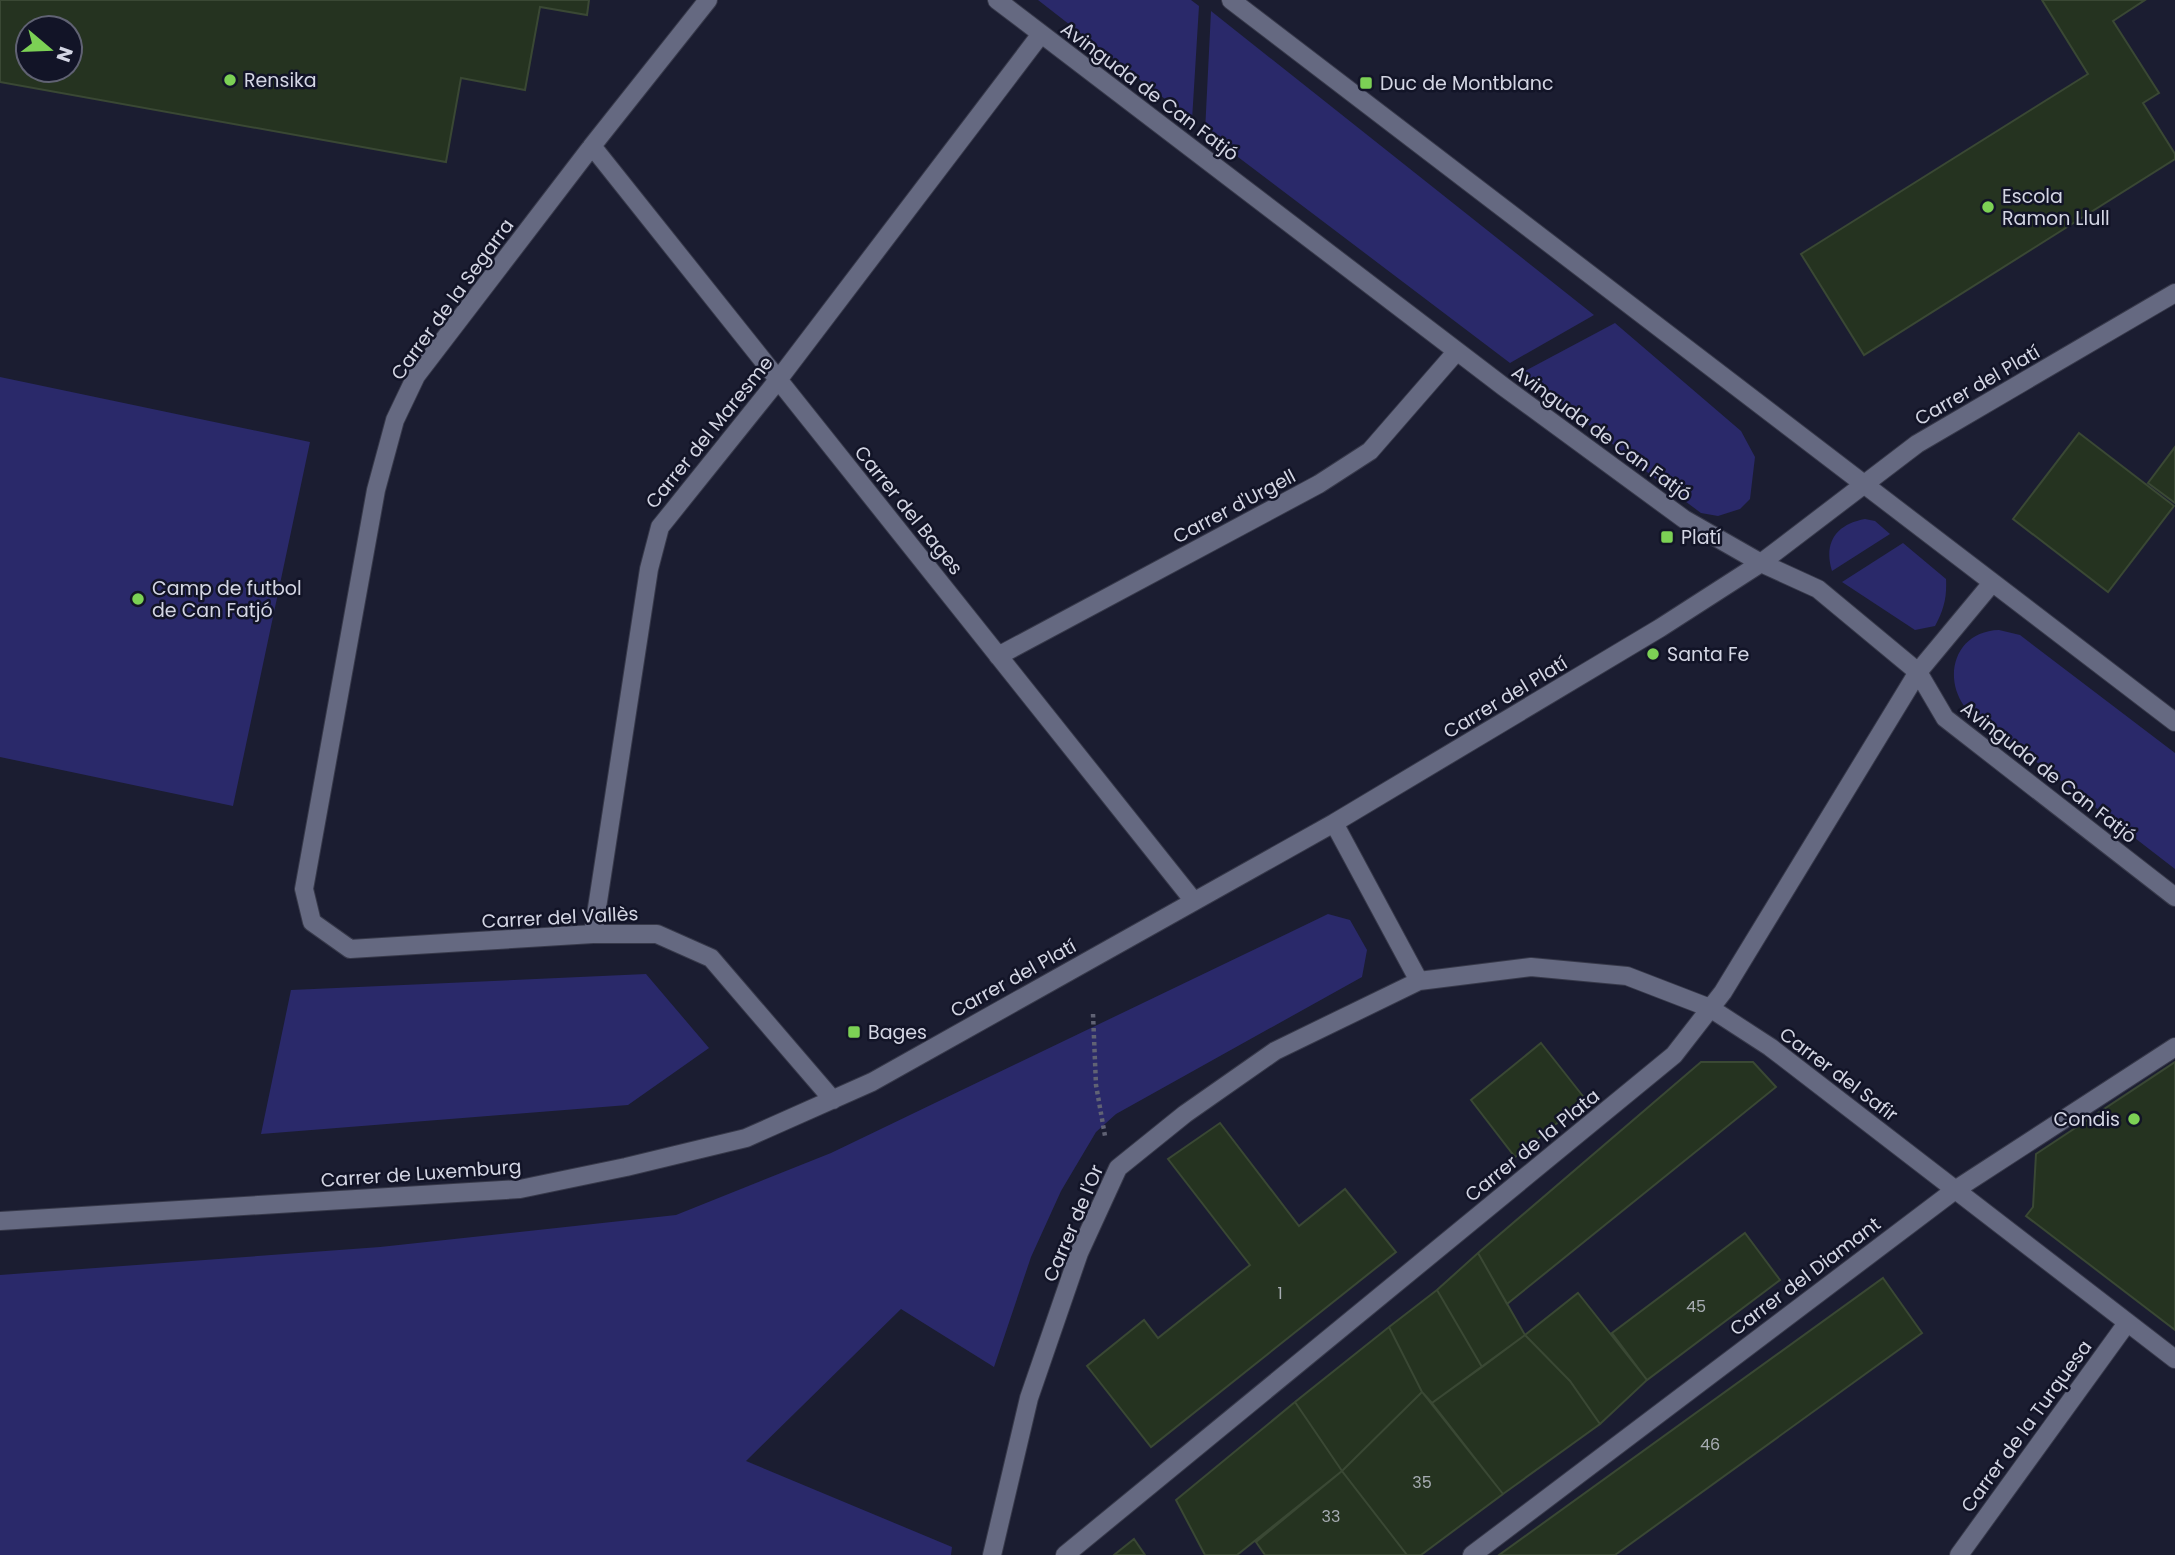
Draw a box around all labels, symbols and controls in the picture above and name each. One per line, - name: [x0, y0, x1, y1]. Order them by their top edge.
- north arrow: [14, 14, 84, 84]
- street label: Avinguda de Can Fatjó: [1055, 15, 1244, 167]
- text: N: [50, 43, 80, 66]
- place label: Rensika: [244, 67, 317, 94]
- place label: Duc de Montblanc: [1380, 70, 1554, 97]
- marker: Rensika: [222, 72, 238, 88]
- marker: Duc de Montblanc: [1358, 75, 1374, 91]
- place label: Escola Ramon Llull: [2002, 183, 2110, 232]
- marker: Escola Ramon Llull: [1980, 199, 1996, 215]
- street label: Carrer de la Segarra: [385, 213, 520, 386]
- street label: Carrer del Platí: [1910, 339, 2045, 432]
- street label: Carrer del Maresme: [639, 350, 779, 514]
- street label: Avinguda de Can Fatjó: [1506, 359, 1697, 508]
- street label: Carrer del Bages: [848, 440, 969, 581]
- street label: Carrer d'Urgell: [1168, 463, 1300, 550]
- place label: Platí: [1681, 524, 1721, 551]
- marker: Platí: [1659, 529, 1675, 545]
- place label: Camp de futbol de Can Fatjó: [152, 575, 302, 624]
- marker: Camp de futbol de Can Fatjó: [130, 591, 146, 607]
- place label: Santa Fe: [1667, 641, 1749, 668]
- marker: Santa Fe: [1645, 646, 1661, 662]
- street label: Carrer del Platí: [1438, 650, 1573, 745]
- street label: Avinguda de Can Fatjó: [1955, 695, 2142, 850]
- street label: Carrer del Vallès: [481, 900, 639, 935]
- street label: Carrer del Platí: [945, 933, 1081, 1024]
- place label: Bages: [868, 1019, 927, 1046]
- street label: Carrer del Safir: [1774, 1021, 1904, 1128]
- marker: Bages: [846, 1024, 862, 1040]
- street label: Carrer de la Plata: [1459, 1083, 1605, 1208]
- place label: Condis: [2054, 1106, 2120, 1133]
- marker: Condis: [2126, 1111, 2142, 1127]
- street label: Carrer de Luxemburg: [320, 1153, 522, 1194]
- street label: Carrer de l'Or: [1037, 1160, 1110, 1286]
- street label: Carrer del Diamant: [1724, 1211, 1886, 1342]
- house number: 1: [1277, 1282, 1283, 1305]
- house number: 45: [1686, 1295, 1706, 1318]
- street label: Carrer de la Turquesa: [1955, 1335, 2098, 1518]
- house number: 46: [1700, 1433, 1720, 1456]
- house number: 35: [1412, 1471, 1432, 1494]
- house number: 33: [1322, 1505, 1340, 1528]

